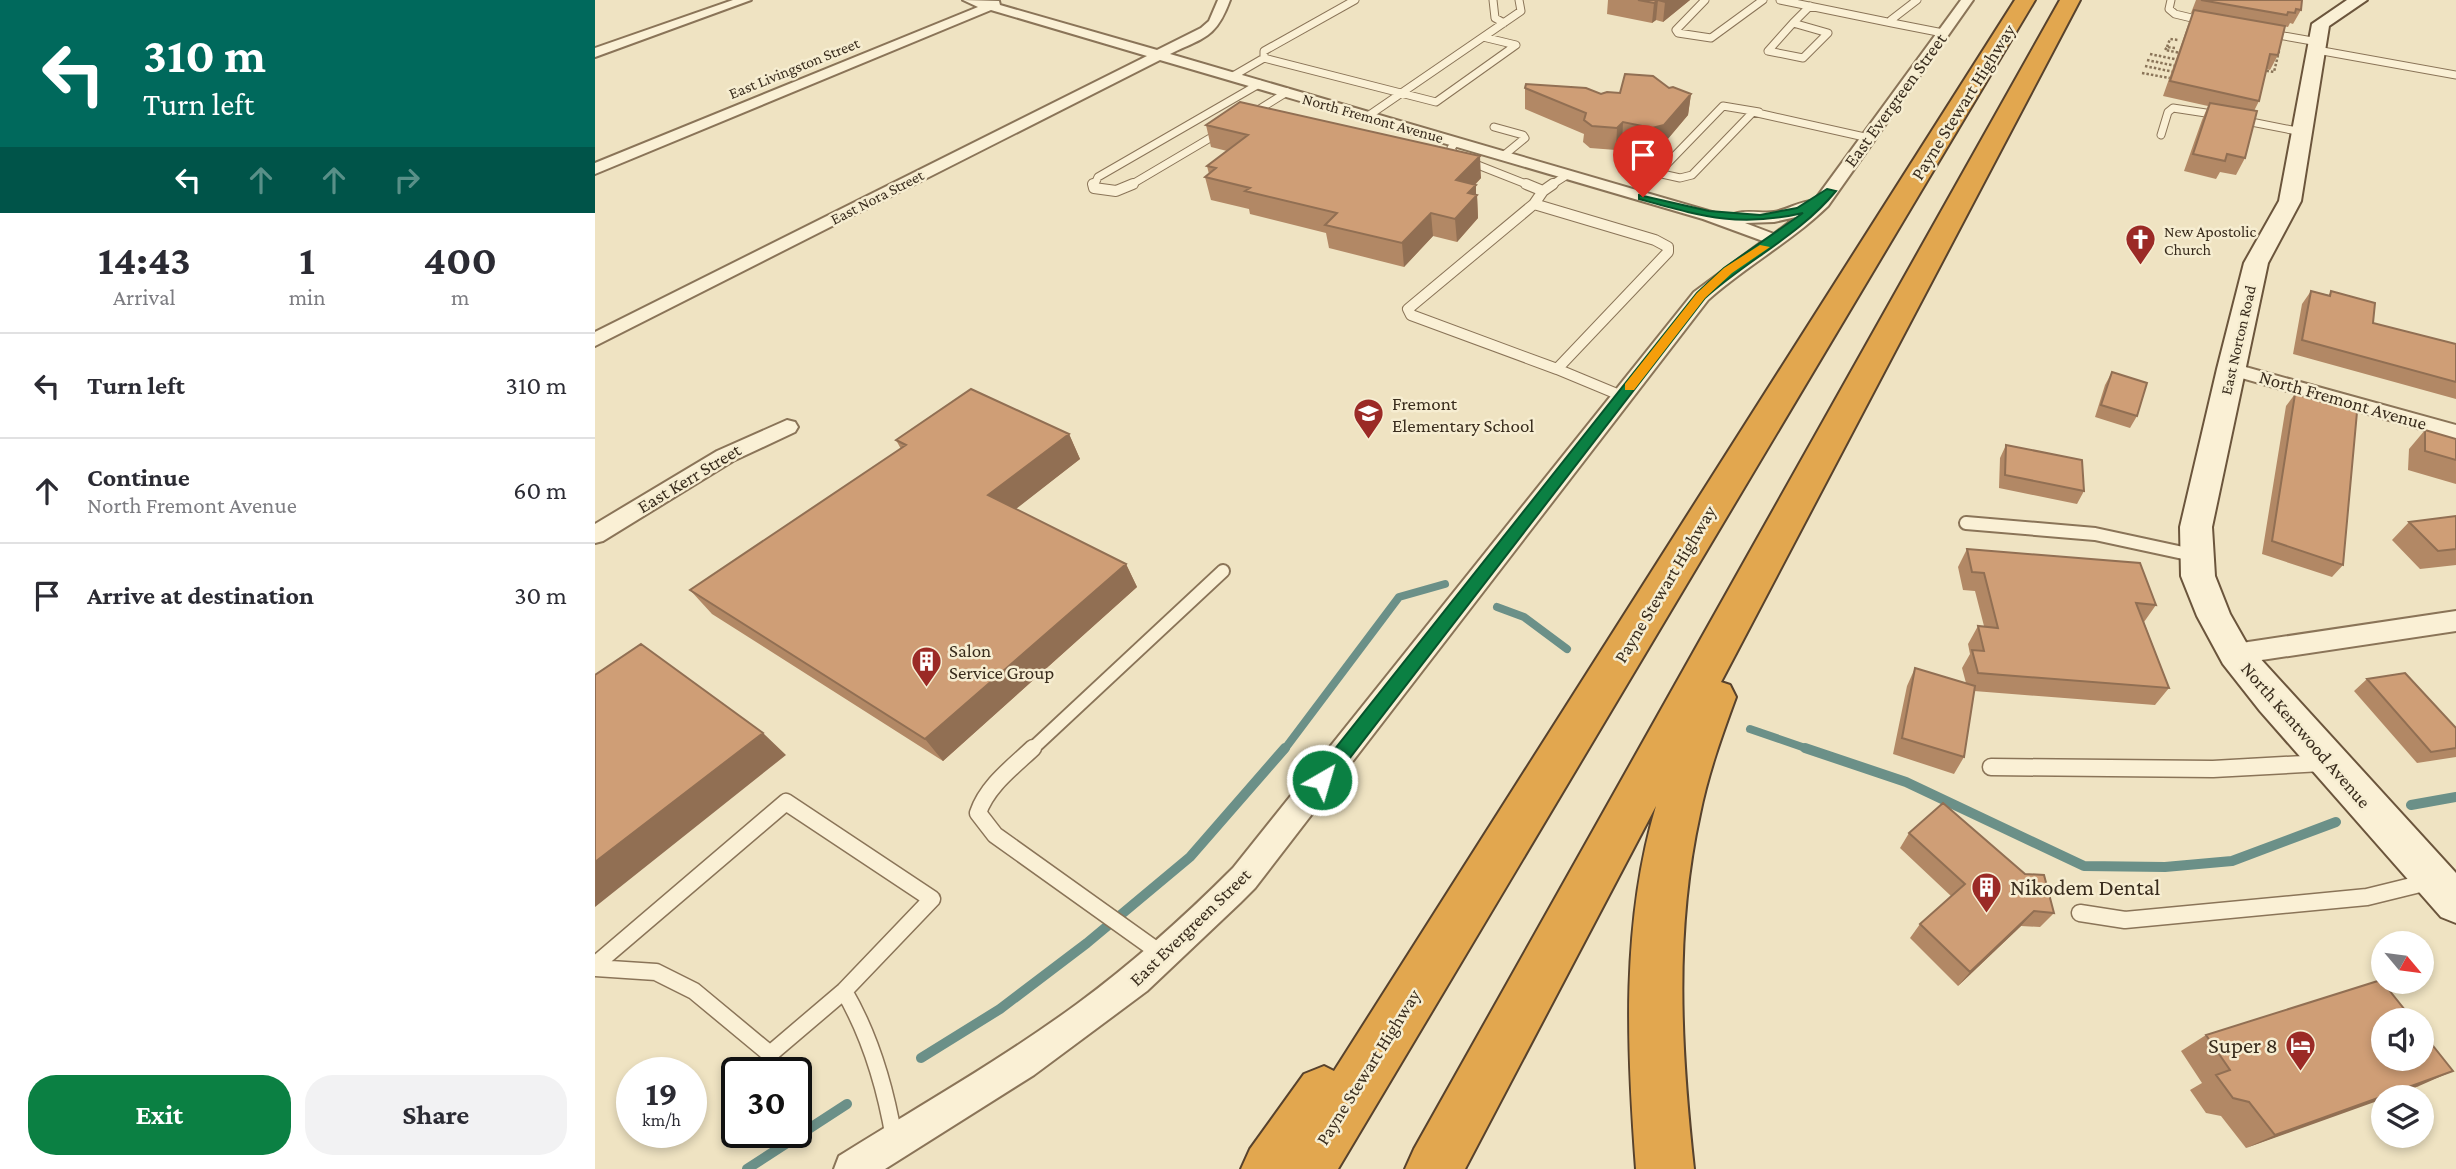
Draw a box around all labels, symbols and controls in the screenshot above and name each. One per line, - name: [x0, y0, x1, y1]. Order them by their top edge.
- street label: Payne Stewart Highway: [1907, 20, 2020, 184]
- icon: left: [28, 28, 119, 119]
- text: 310 m: [143, 28, 266, 83]
- street label: East Evergreen Street: [1839, 28, 1951, 171]
- street label: East Livingston Street: [726, 34, 863, 103]
- text: Turn left: [143, 86, 254, 122]
- street label: North Fremont Avenue: [1301, 90, 1445, 146]
- pin: [1613, 125, 1673, 197]
- icon: arrive: [1624, 136, 1662, 174]
- icon: left: [169, 161, 207, 199]
- icon: ahead: [242, 161, 280, 199]
- icon: ahead: [315, 161, 353, 199]
- icon: right: [388, 161, 426, 199]
- street label: East Nora Street: [828, 166, 927, 228]
- church icon: New Apostolic Church: [2124, 223, 2158, 267]
- place label: New Apostolic Church: [2164, 223, 2256, 258]
- text: 14:43: [98, 236, 191, 283]
- text: 1: [299, 236, 315, 283]
- text: 400: [423, 236, 497, 283]
- street label: East Norton Road: [2217, 283, 2259, 396]
- text: Arrival: [113, 284, 176, 310]
- text: min: [289, 284, 325, 310]
- text: m: [451, 284, 469, 310]
- street label: North Fremont Avenue: [2257, 366, 2429, 434]
- icon: left: [28, 367, 66, 405]
- text: Turn left: [87, 371, 185, 400]
- text: 310 m: [506, 371, 567, 400]
- place label: Fremont Elementary School: [1392, 393, 1534, 436]
- school or university icon: Fremont Elementary School: [1352, 397, 1386, 441]
- street label: East Kerr Street: [633, 438, 745, 517]
- text: Continue: [87, 463, 190, 492]
- icon: ahead: [28, 472, 66, 510]
- text: 60 m: [513, 476, 567, 505]
- text: North Fremont Avenue: [87, 492, 297, 518]
- street label: Payne Stewart Highway: [1610, 501, 1720, 666]
- icon: arrive: [28, 577, 66, 615]
- text: Arrive at destination: [87, 581, 314, 610]
- text: 30 m: [514, 581, 567, 610]
- place label: Salon Service Group: [949, 640, 1054, 683]
- building icon: Salon Service Group: [909, 644, 943, 688]
- street label: North Kentwood Avenue: [2237, 658, 2375, 812]
- position arrow: [1285, 743, 1359, 817]
- street label: East Evergreen Street: [1125, 863, 1255, 990]
- building icon: Nikodem Dental: [1970, 870, 2004, 914]
- place label: Nikodem Dental: [2010, 874, 2160, 900]
- north arrow: [2371, 931, 2434, 994]
- map controls: [2371, 931, 2434, 1148]
- street label: Payne Stewart Highway: [1312, 985, 1425, 1149]
- button: sound: [2371, 1008, 2434, 1071]
- hotel icon: Super 8: [2284, 1028, 2318, 1072]
- place label: Super 8: [2208, 1032, 2278, 1058]
- speed limit sign: 30: [721, 1057, 812, 1148]
- text: 19: [645, 1074, 678, 1113]
- button: Exit: [28, 1075, 291, 1155]
- button: Share: [305, 1075, 567, 1155]
- button: layers: [2371, 1085, 2434, 1148]
- text: km/h: [642, 1110, 681, 1130]

